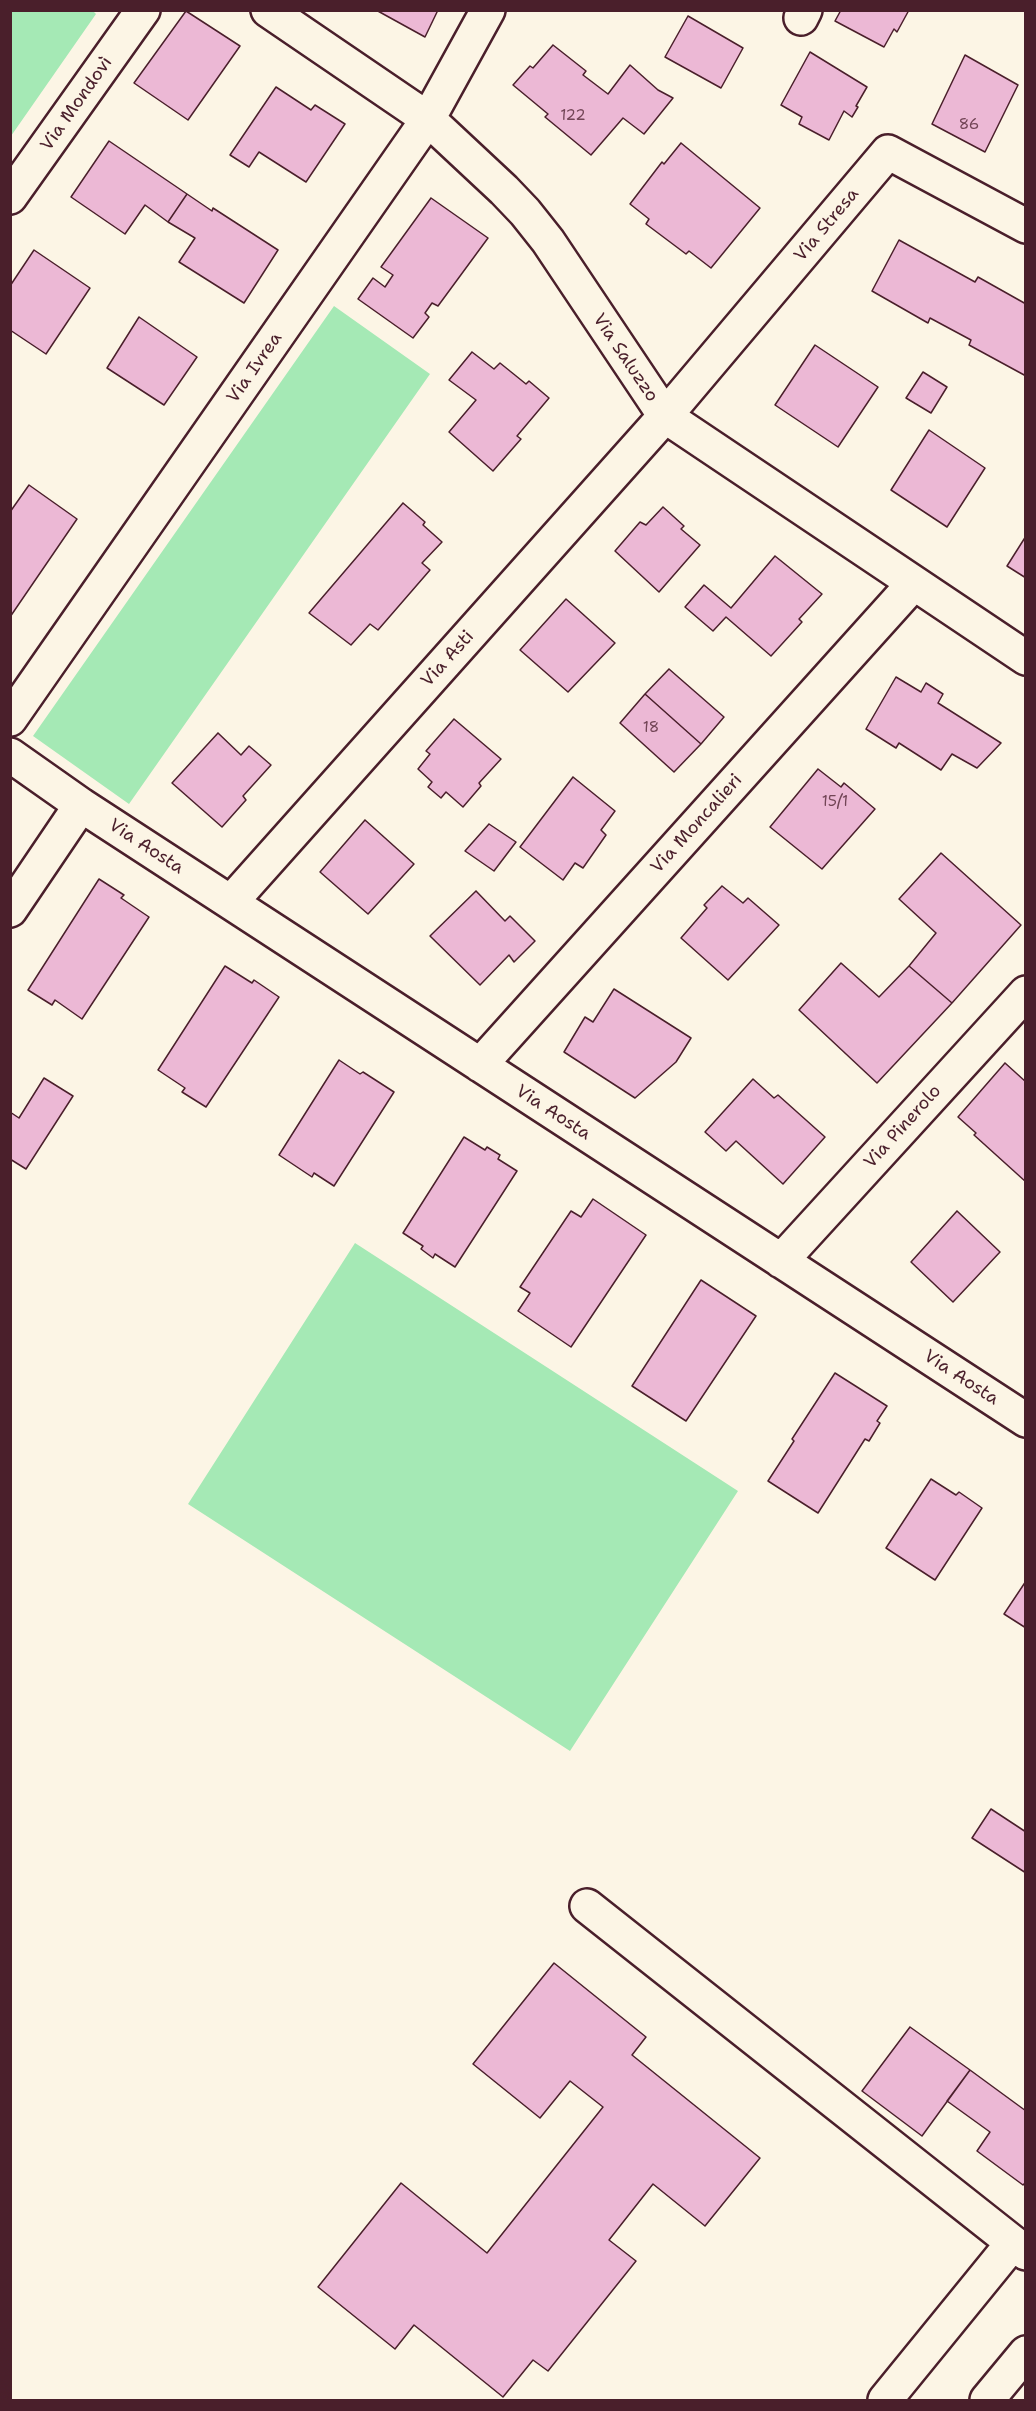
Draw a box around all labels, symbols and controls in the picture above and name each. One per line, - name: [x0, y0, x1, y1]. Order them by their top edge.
- street label: Via Mondovì: [37, 53, 117, 155]
- house number: 122: [560, 107, 586, 125]
- house number: 86: [959, 116, 979, 134]
- street label: Via Stresa: [790, 184, 864, 266]
- street label: Via Saluzzo: [588, 310, 662, 406]
- street label: Via Ivrea: [223, 328, 287, 408]
- street label: Via Asti: [417, 626, 479, 692]
- house number: 18: [643, 719, 659, 737]
- street label: Via Moncalieri: [647, 770, 747, 878]
- house number: 15/1: [822, 793, 848, 811]
- street label: Via Aosta: [104, 815, 188, 879]
- street label: Via Aosta: [511, 1081, 595, 1145]
- street label: Via Pinerolo: [860, 1081, 946, 1173]
- street label: Via Aosta: [919, 1346, 1003, 1410]

